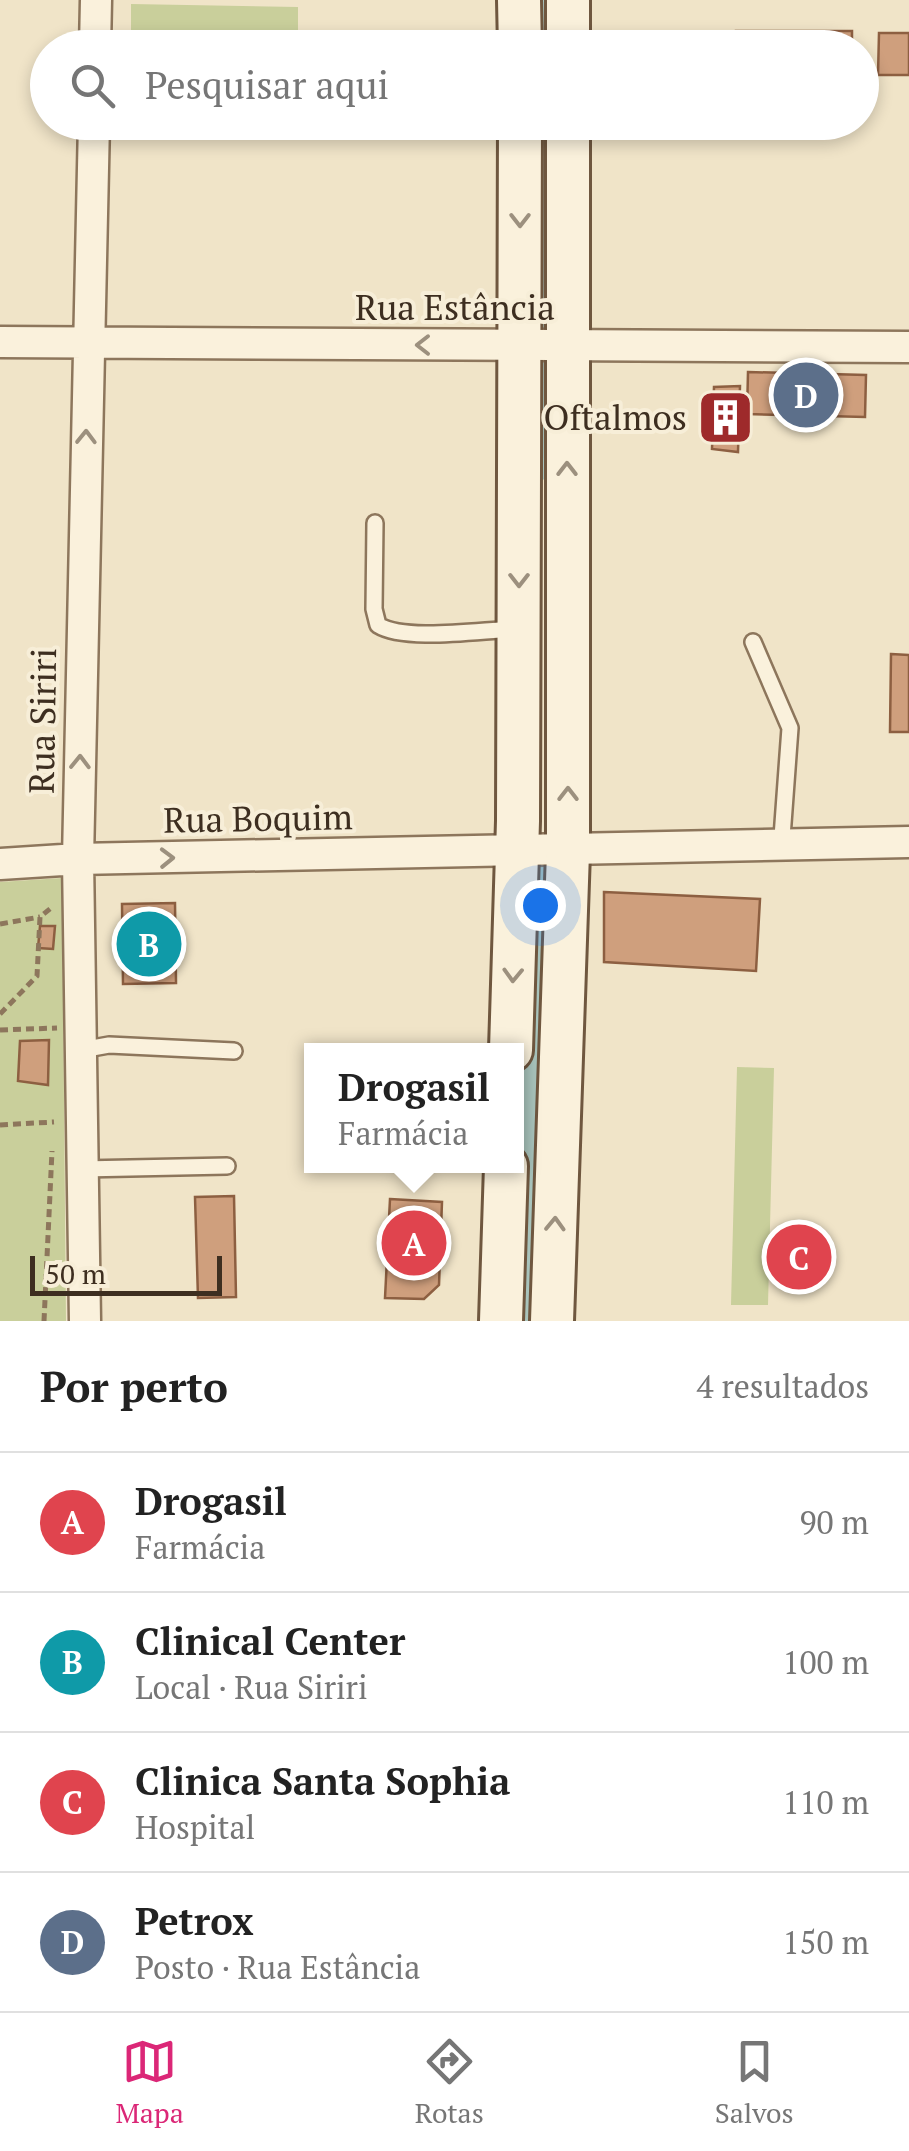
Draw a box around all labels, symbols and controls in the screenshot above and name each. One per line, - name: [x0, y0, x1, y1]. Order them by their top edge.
- search box: [30, 30, 879, 140]
- icon: search: [65, 58, 120, 113]
- text: Pesquisar aqui: [145, 60, 389, 110]
- one-way arrow: [509, 212, 531, 228]
- street label: Rua Estância: [355, 284, 555, 330]
- one-way arrow: [414, 334, 430, 356]
- pin: D: [774, 358, 838, 432]
- building icon: Oftalmos: [696, 388, 756, 448]
- place label: Oftalmos: [544, 394, 687, 440]
- one-way arrow: [75, 429, 96, 445]
- one-way arrow: [556, 460, 578, 476]
- one-way arrow: [508, 572, 530, 588]
- street label: Rua Siriri: [18, 648, 66, 794]
- one-way arrow: [69, 754, 90, 770]
- one-way arrow: [557, 785, 579, 800]
- street label: Rua Boquim: [163, 793, 353, 843]
- one-way arrow: [160, 847, 176, 869]
- your location: [515, 880, 566, 931]
- pin: B: [116, 906, 182, 982]
- one-way arrow: [503, 967, 524, 983]
- popup: [304, 1043, 524, 1173]
- text: Drogasil: [338, 1062, 490, 1112]
- text: Farmácia: [338, 1112, 468, 1154]
- pin: A: [382, 1206, 446, 1280]
- one-way arrow: [545, 1215, 566, 1231]
- pin: C: [766, 1220, 832, 1294]
- scale bar: [30, 1251, 222, 1296]
- text: 50 m: [45, 1255, 106, 1292]
- text: Por perto: [40, 1358, 228, 1414]
- text: 4 resultados: [697, 1365, 869, 1407]
- text: Drogasil: [135, 1476, 287, 1526]
- text: A: [61, 1501, 84, 1543]
- text: 90 m: [799, 1501, 869, 1543]
- text: Farmácia: [135, 1526, 265, 1568]
- text: Clinical Center: [135, 1616, 405, 1666]
- text: B: [62, 1641, 83, 1683]
- text: 100 m: [782, 1641, 869, 1683]
- text: Local · Rua Siriri: [135, 1666, 368, 1708]
- text: Clinica Santa Sophia: [135, 1756, 510, 1806]
- text: C: [62, 1781, 83, 1823]
- text: 110 m: [782, 1781, 869, 1823]
- text: Hospital: [135, 1806, 255, 1848]
- text: Petrox: [135, 1896, 253, 1946]
- text: D: [61, 1921, 84, 1963]
- text: 150 m: [782, 1921, 869, 1963]
- text: Posto · Rua Estância: [135, 1946, 420, 1988]
- tab: Mapa: [115, 2034, 184, 2131]
- tab: Rotas: [415, 2034, 484, 2131]
- tab: Salvos: [715, 2034, 794, 2131]

